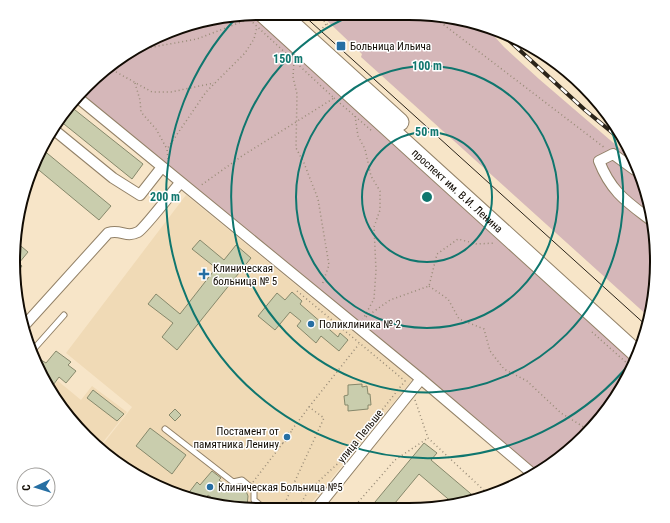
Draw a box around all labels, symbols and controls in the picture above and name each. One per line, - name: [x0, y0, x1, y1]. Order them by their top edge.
- marker: Больница Ильича: [335, 40, 347, 52]
- place label: Больница Ильича: [350, 40, 431, 53]
- text: 150 m: [273, 52, 303, 66]
- text: 100 m: [412, 59, 442, 73]
- text: 50 m: [415, 125, 439, 139]
- street label: проспект им. В.И. Ленина: [409, 146, 505, 236]
- text: 200 m: [150, 190, 180, 204]
- centre of rings: [420, 190, 434, 204]
- place label: Клиническая больница № 5: [213, 262, 277, 288]
- marker: Клиническая больница № 5: [198, 268, 210, 280]
- place label: Поликлиника № 2: [319, 318, 401, 331]
- marker: Поликлиника № 2: [306, 319, 316, 329]
- street label: улица Пельше: [335, 407, 386, 466]
- place label: Постамент от памятника Ленину: [193, 425, 279, 451]
- marker: Постамент от памятника Ленину: [282, 432, 292, 442]
- north arrow: [16, 467, 56, 507]
- place label: Клиническая Больница №5: [218, 481, 343, 494]
- marker: Клиническая Больница №5: [205, 482, 215, 492]
- text: С: [20, 484, 33, 491]

